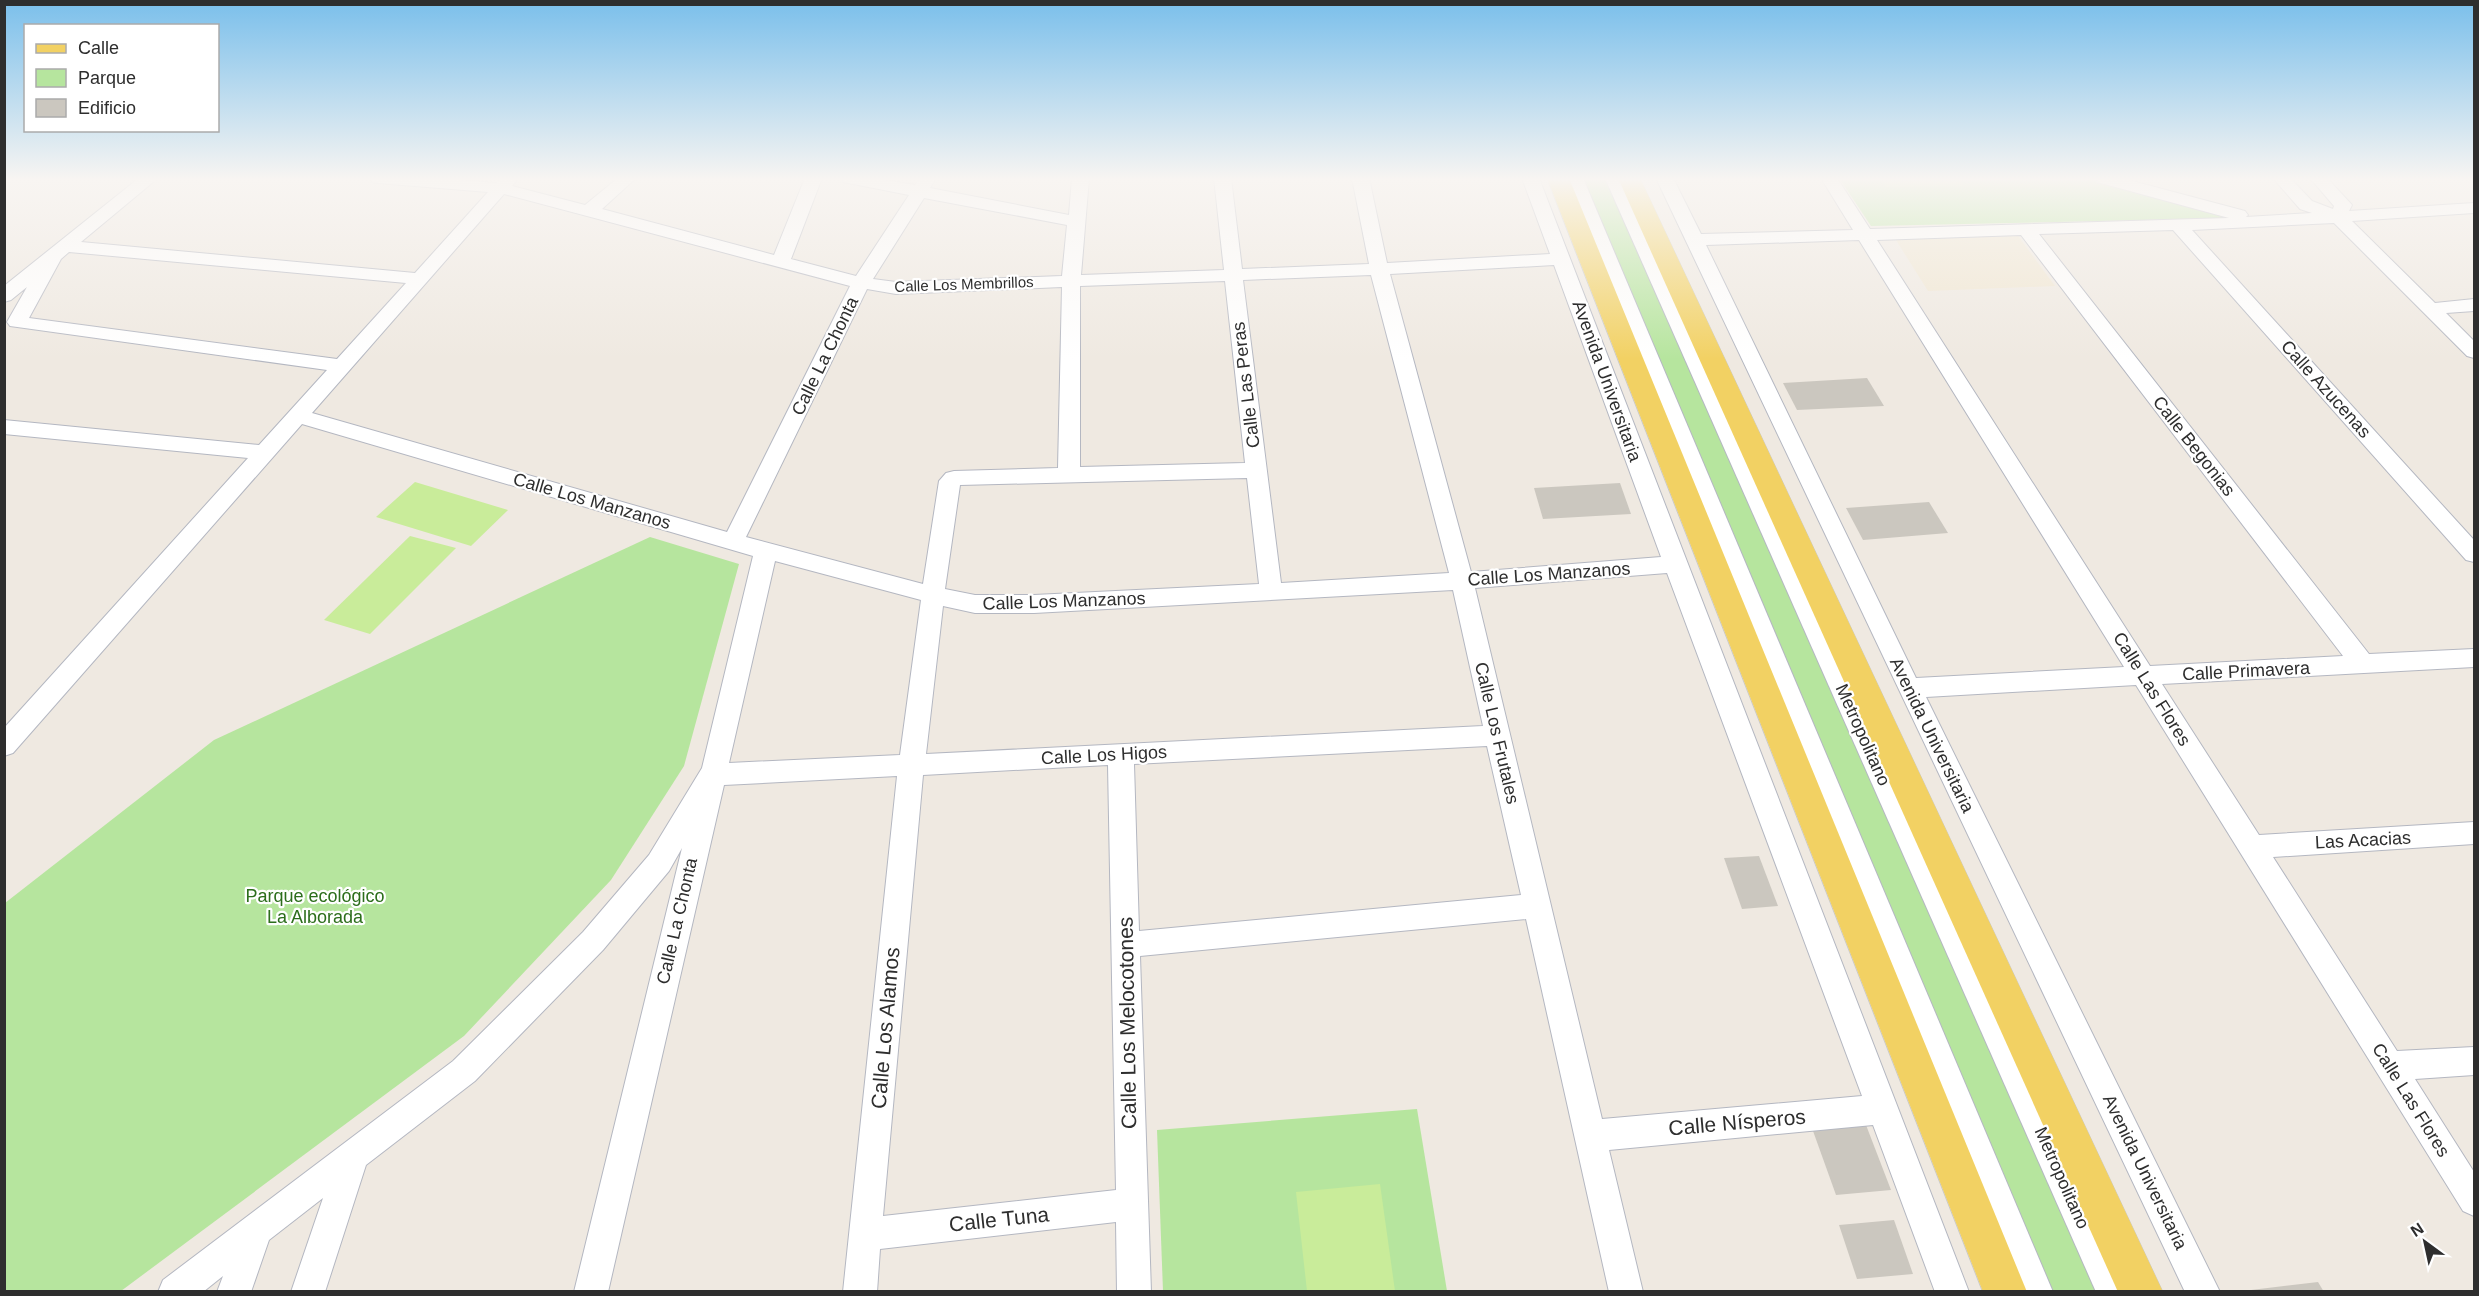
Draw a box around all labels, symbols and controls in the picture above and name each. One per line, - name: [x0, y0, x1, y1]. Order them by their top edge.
- legend: [24, 24, 219, 132]
- text: Calle: [78, 38, 119, 58]
- text: Parque: [78, 68, 136, 88]
- text: Edificio: [78, 98, 136, 118]
- street label: Calle Los Membrillos: [894, 273, 1034, 295]
- street label: Calle La Chonta: [788, 293, 863, 418]
- street label: Avenida Universitaria: [1569, 298, 1646, 465]
- street label: Calle Las Peras: [1228, 321, 1264, 449]
- street label: Calle Azucenas: [2277, 336, 2375, 442]
- street label: Calle Begonias: [2149, 392, 2239, 500]
- street label: Calle Los Manzanos: [511, 469, 673, 533]
- street label: Calle Los Manzanos: [1467, 558, 1631, 590]
- street label: Calle Los Manzanos: [982, 588, 1146, 614]
- street label: Calle Las Flores: [2109, 629, 2195, 749]
- street label: Avenida Universitaria: [1886, 654, 1979, 817]
- street label: Calle Primavera: [2182, 658, 2311, 684]
- street label: Calle Los Frutales: [1471, 660, 1523, 806]
- street label: Metropolitano: [1832, 681, 1894, 789]
- street label: Calle Los Higos: [1041, 742, 1167, 768]
- street label: Las Acacias: [2315, 827, 2411, 853]
- street label: Calle La Chonta: [653, 855, 701, 986]
- park label: Parque ecológico La Alborada: [245, 886, 385, 927]
- street label: Calle Los Melocotones: [1114, 917, 1140, 1129]
- street label: Calle Los Alamos: [866, 946, 904, 1110]
- street label: Calle Las Flores: [2368, 1040, 2454, 1160]
- street label: Avenida Universitaria: [2099, 1091, 2192, 1254]
- street label: Calle Nísperos: [1667, 1105, 1807, 1139]
- street label: Metropolitano: [2031, 1124, 2093, 1232]
- street label: Calle Tuna: [948, 1202, 1050, 1236]
- north arrow: [2395, 1212, 2455, 1272]
- text: N: [2408, 1220, 2427, 1240]

